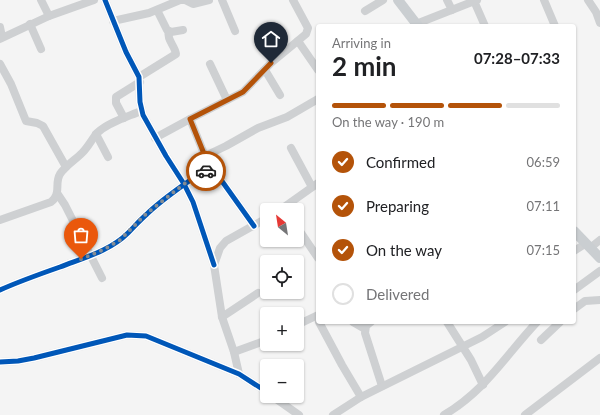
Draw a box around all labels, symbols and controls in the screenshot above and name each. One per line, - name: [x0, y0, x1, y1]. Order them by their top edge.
- pin: [254, 22, 288, 63]
- icon: home: [260, 28, 282, 50]
- text: Arriving in: [332, 35, 391, 51]
- text: 07:28–07:33: [474, 49, 560, 67]
- text: 2 min: [332, 50, 396, 82]
- text: On the way · 190 m: [332, 114, 444, 130]
- courier: [186, 151, 226, 191]
- icon: check: [332, 151, 354, 173]
- text: Confirmed: [366, 153, 435, 171]
- text: 06:59: [527, 154, 560, 170]
- icon: car: [195, 160, 217, 182]
- icon: check: [332, 195, 354, 217]
- text: Preparing: [366, 197, 429, 215]
- text: 07:11: [527, 198, 560, 214]
- north arrow: [260, 203, 304, 247]
- map controls: [260, 203, 304, 403]
- pin: [64, 218, 98, 259]
- icon: bag: [70, 224, 92, 246]
- icon: check: [332, 239, 354, 261]
- text: On the way: [366, 241, 442, 259]
- text: 07:15: [527, 242, 560, 258]
- button: locate: [260, 255, 304, 299]
- text: Delivered: [366, 285, 429, 303]
- button: +: [260, 307, 304, 351]
- button: −: [260, 359, 304, 403]

